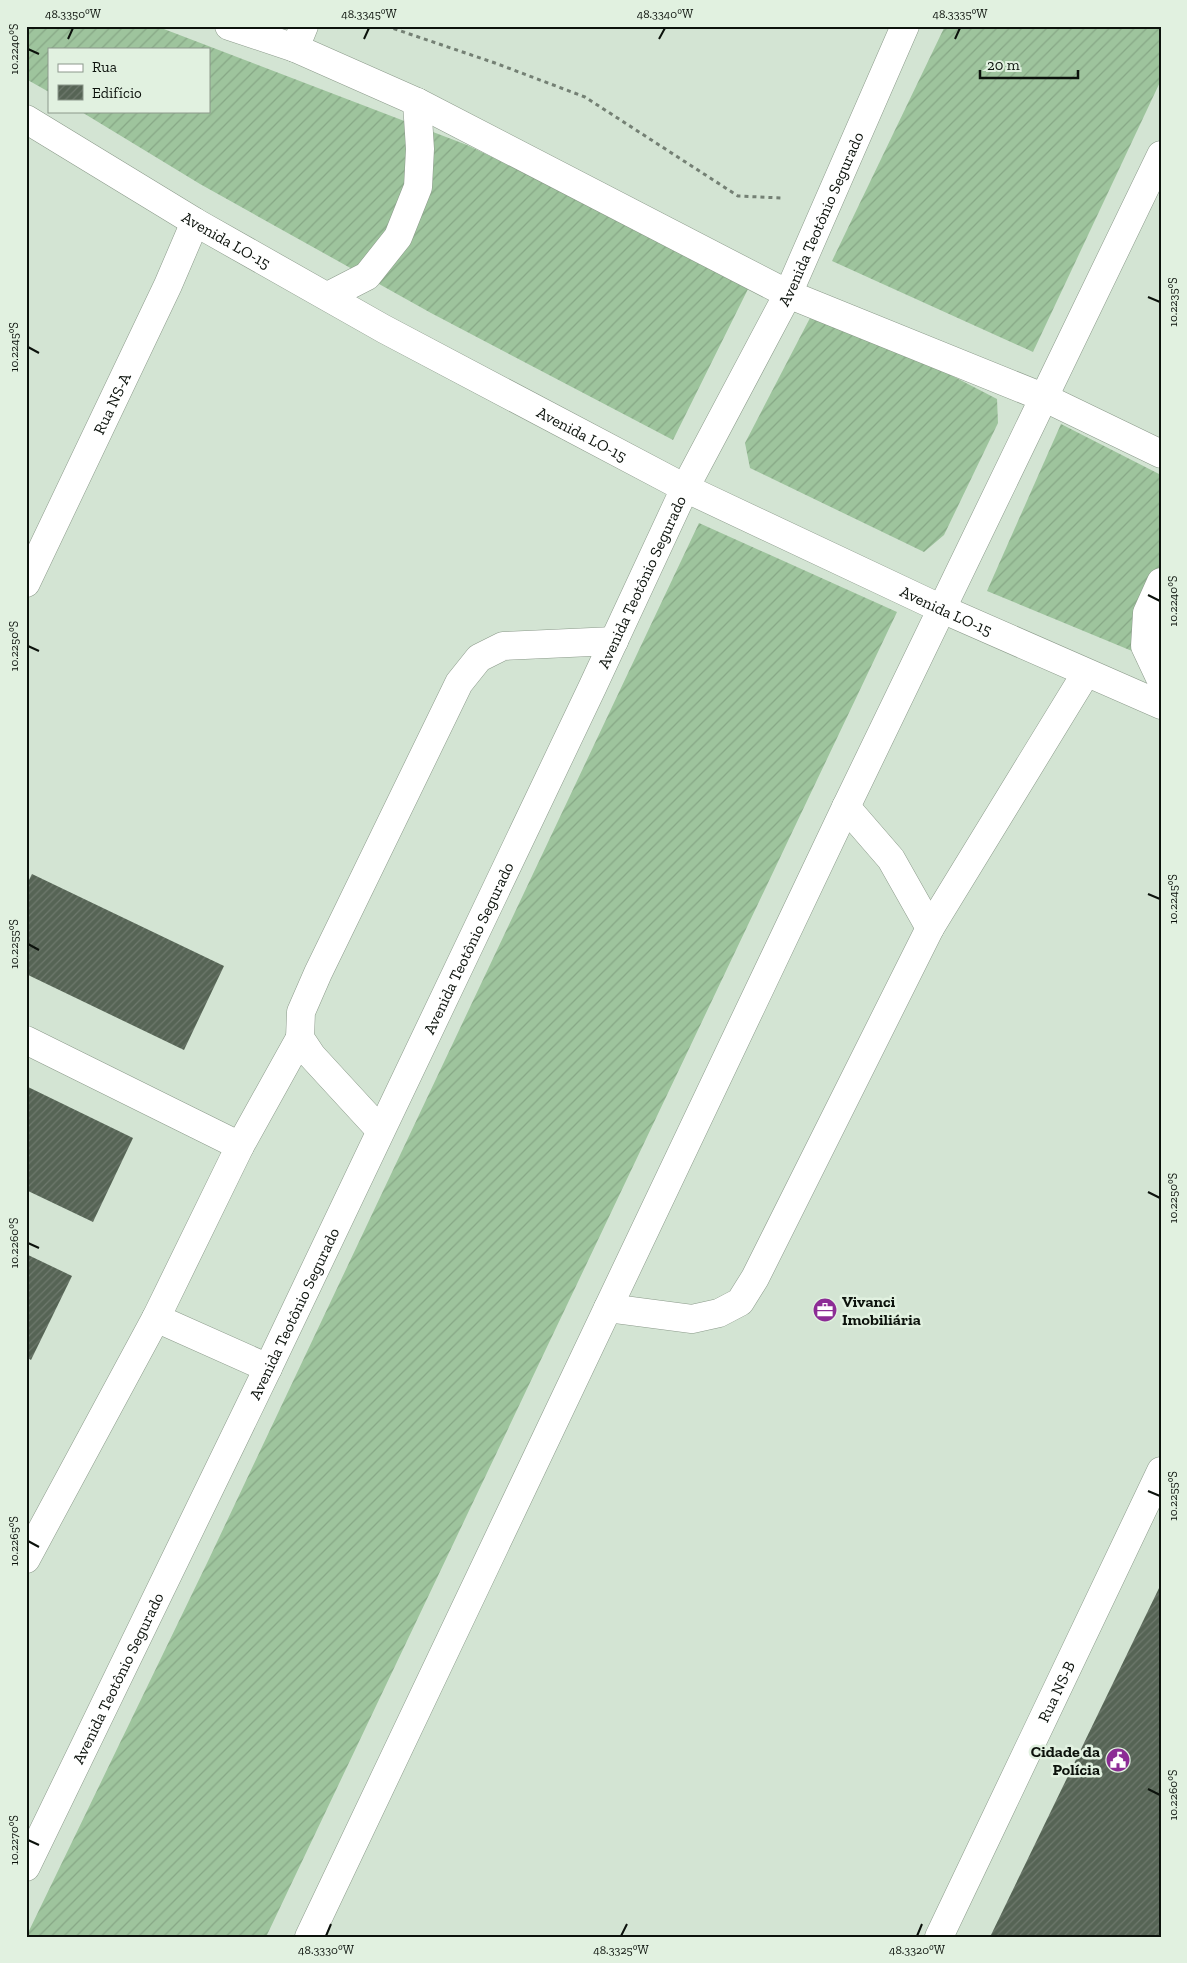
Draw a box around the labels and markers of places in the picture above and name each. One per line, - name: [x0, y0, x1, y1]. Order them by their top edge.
- place label: Vivanci Imobiliária: [842, 1292, 921, 1329]
- office icon: Vivanci Imobiliária: [812, 1297, 838, 1323]
- place label: Cidade da Polícia: [1031, 1742, 1100, 1779]
- public building icon: Cidade da Polícia: [1105, 1747, 1131, 1773]

